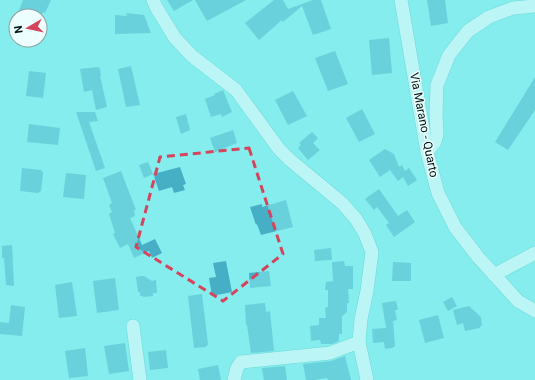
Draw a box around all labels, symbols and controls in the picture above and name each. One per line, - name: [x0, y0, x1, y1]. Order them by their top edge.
- north arrow: [8, 8, 48, 48]
- text: N: [12, 24, 26, 34]
- street label: Via Marano - Quarto: [407, 71, 441, 179]

